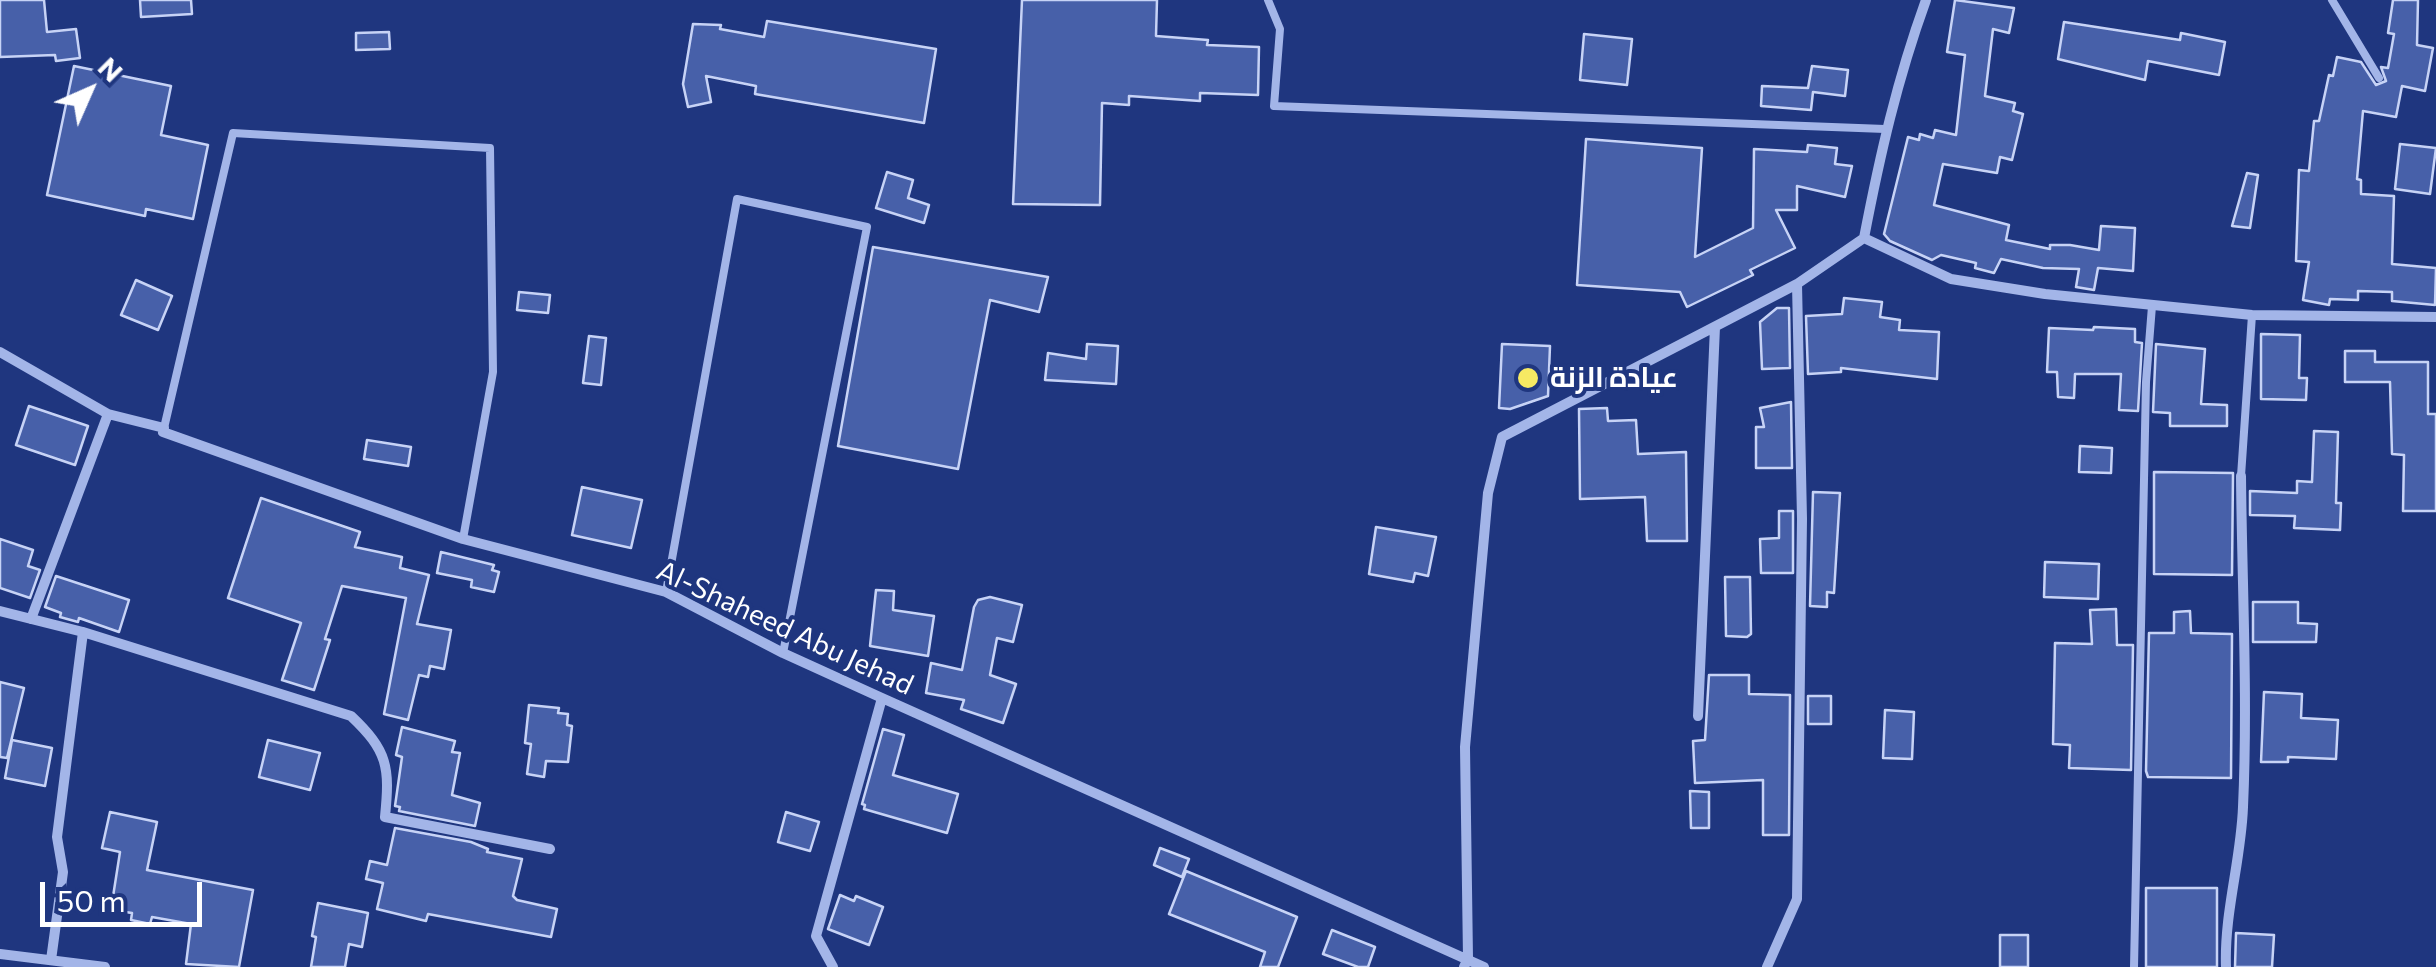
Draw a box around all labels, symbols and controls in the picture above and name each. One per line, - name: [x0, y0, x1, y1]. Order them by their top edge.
- north arrow: [40, 40, 140, 140]
- text: N: [92, 49, 131, 88]
- place label: عيادة الزنة: [1550, 361, 1678, 395]
- marker: عيادة الزنة: [1515, 365, 1541, 391]
- street label: Al-Shaheed Abu Jehad: [651, 554, 919, 702]
- scale bar: [45, 862, 208, 924]
- text: 50 m: [57, 881, 126, 918]

